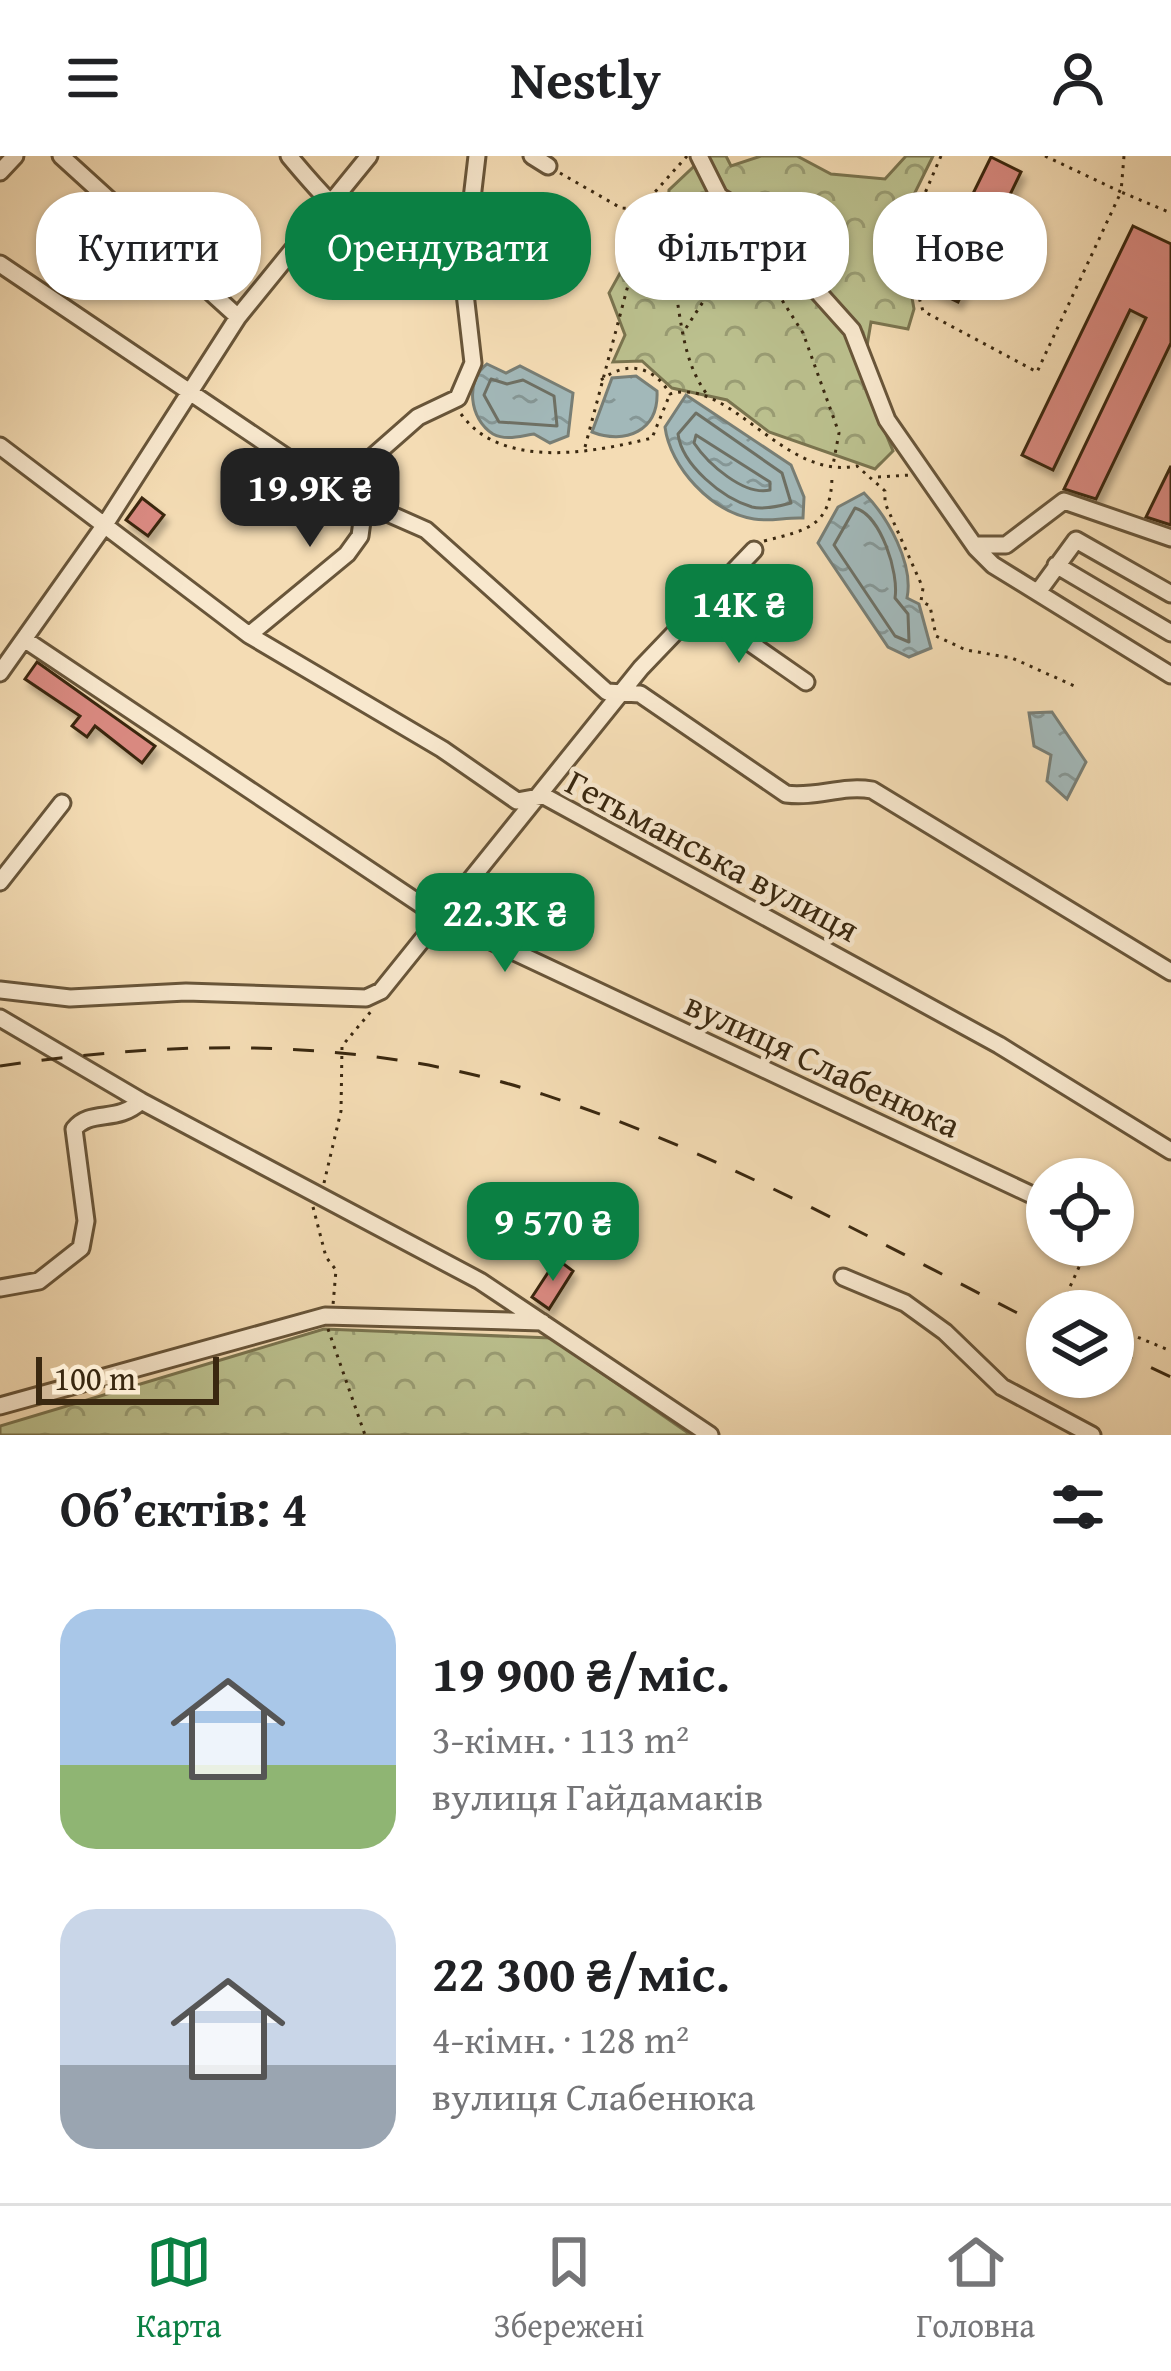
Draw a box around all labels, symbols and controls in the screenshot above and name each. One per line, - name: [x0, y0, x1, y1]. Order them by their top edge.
- text: Nestly: [510, 39, 661, 118]
- icon: menu: [60, 45, 126, 111]
- icon: person: [1045, 45, 1111, 111]
- chip: Купити: [36, 192, 261, 300]
- chip: Орендувати: [285, 192, 591, 300]
- chip: Фільтри: [615, 192, 849, 300]
- chip: Нове: [873, 192, 1047, 300]
- pin: 19.9K ₴: [199, 448, 421, 550]
- text: 19.9K ₴: [247, 458, 373, 515]
- pin: 14K ₴: [655, 564, 823, 666]
- text: 14K ₴: [692, 574, 786, 631]
- street label: Гетьманська вулиця: [557, 755, 869, 954]
- pin: 22.3K ₴: [394, 873, 616, 975]
- text: 22.3K ₴: [442, 883, 568, 940]
- street label: вулиця Слабенюка: [677, 976, 970, 1151]
- map controls: [1026, 1158, 1134, 1398]
- button: locate: [1026, 1158, 1134, 1266]
- pin: 9 570 ₴: [442, 1182, 664, 1284]
- text: 9 570 ₴: [494, 1192, 612, 1249]
- button: layers: [1026, 1290, 1134, 1398]
- scale bar: [36, 1351, 219, 1404]
- text: 100 m: [54, 1354, 136, 1402]
- text: Об’єктів: 4: [60, 1470, 308, 1545]
- icon: filters: [1045, 1474, 1111, 1540]
- text: 19 900 ₴/міс.: [432, 1635, 730, 1710]
- icon: home: [156, 1657, 300, 1801]
- text: 3-кімн. · 113 m²: [432, 1710, 689, 1767]
- text: вулиця Гайдамаків: [432, 1767, 763, 1824]
- text: 22 300 ₴/міс.: [432, 1935, 730, 2010]
- icon: home: [156, 1957, 300, 2101]
- text: 4-кімн. · 128 m²: [432, 2010, 689, 2067]
- text: вулиця Слабенюка: [432, 2067, 755, 2124]
- tab: Карта: [136, 2229, 221, 2349]
- tab: Збережені: [493, 2229, 644, 2349]
- tab: Головна: [916, 2229, 1035, 2349]

